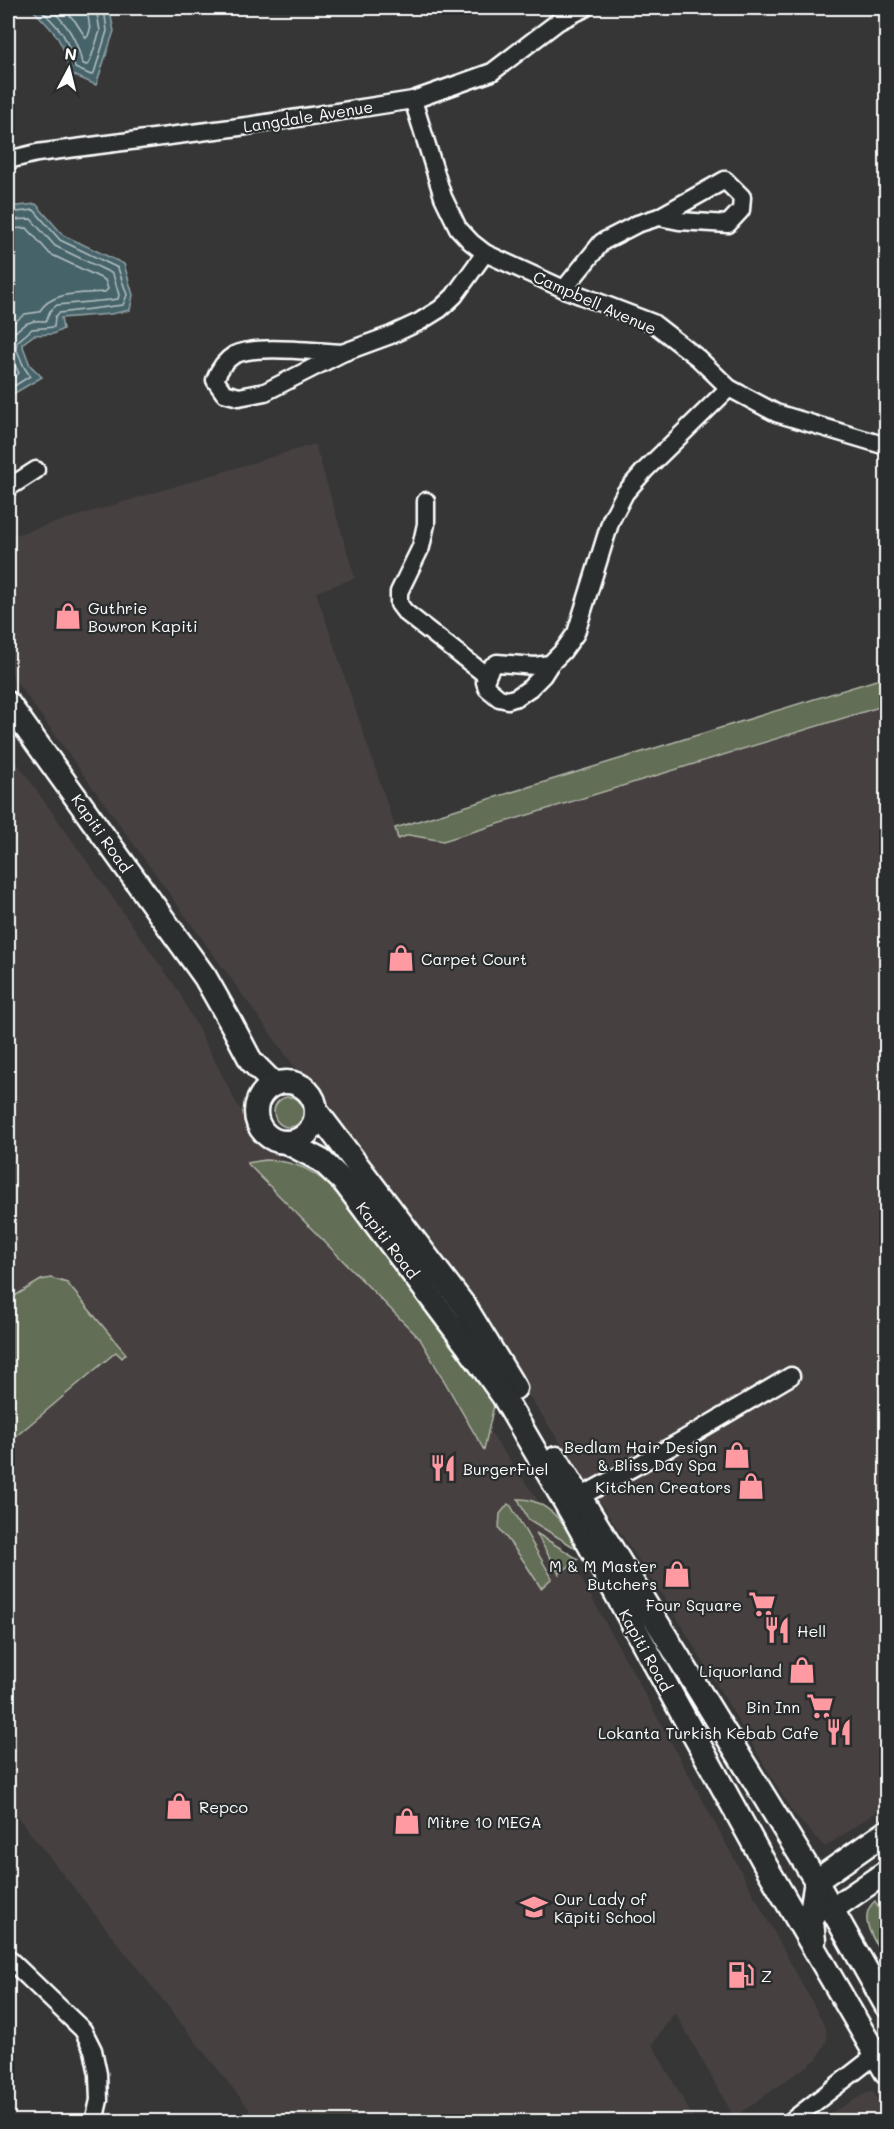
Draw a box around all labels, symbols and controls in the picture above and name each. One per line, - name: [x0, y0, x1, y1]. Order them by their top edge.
- north arrow: [39, 39, 99, 99]
- text: N: [64, 42, 78, 65]
- street label: Langdale Avenue: [242, 95, 374, 137]
- street label: Campbell Avenue: [530, 265, 660, 339]
- place label: Guthrie Bowron Kapiti: [88, 597, 198, 636]
- shop icon: Guthrie Bowron Kapiti: [53, 601, 83, 631]
- street label: Kapiti Road: [67, 790, 137, 876]
- shop icon: Carpet Court: [386, 943, 416, 973]
- place label: Carpet Court: [421, 948, 527, 969]
- street label: Kapiti Road: [352, 1197, 424, 1283]
- place label: Bedlam Hair Design & Bliss Day Spa: [564, 1436, 717, 1475]
- shop icon: Bedlam Hair Design & Bliss Day Spa: [722, 1440, 752, 1470]
- restaurant icon: BurgerFuel: [428, 1453, 458, 1483]
- place label: BurgerFuel: [463, 1458, 549, 1479]
- shop icon: Kitchen Creators: [736, 1471, 766, 1501]
- place label: Kitchen Creators: [595, 1476, 731, 1497]
- place label: M & M Master Butchers: [549, 1555, 657, 1594]
- shop icon: M & M Master Butchers: [662, 1559, 692, 1589]
- supermarket icon: Four Square: [747, 1589, 777, 1619]
- place label: Four Square: [646, 1594, 742, 1615]
- street label: Kapiti Road: [615, 1605, 677, 1695]
- restaurant icon: Hell: [762, 1615, 792, 1645]
- place label: Hell: [797, 1620, 826, 1641]
- shop icon: Liquorland: [787, 1655, 817, 1685]
- place label: Liquorland: [699, 1660, 782, 1681]
- supermarket icon: Bin Inn: [805, 1691, 835, 1721]
- place label: Bin Inn: [746, 1696, 800, 1717]
- restaurant icon: Lokanta Turkish Kebab Cafe: [824, 1717, 854, 1747]
- place label: Lokanta Turkish Kebab Cafe: [598, 1722, 819, 1743]
- shop icon: Repco: [164, 1791, 194, 1821]
- place label: Repco: [199, 1796, 248, 1817]
- shop icon: Mitre 10 MEGA: [392, 1806, 422, 1836]
- place label: Mitre 10 MEGA: [427, 1811, 542, 1832]
- place label: Our Lady of Kāpiti School: [554, 1888, 656, 1927]
- school or university icon: Our Lady of Kāpiti School: [519, 1892, 549, 1922]
- fuel station icon: Z: [726, 1960, 756, 1990]
- place label: Z: [761, 1965, 772, 1986]

